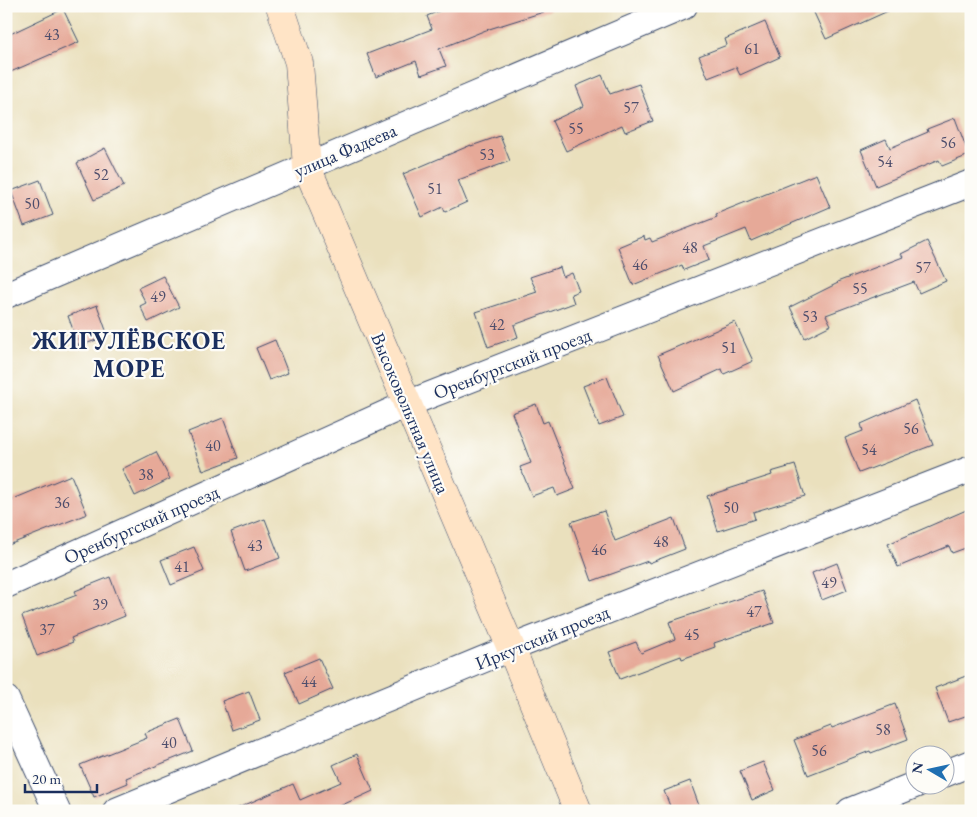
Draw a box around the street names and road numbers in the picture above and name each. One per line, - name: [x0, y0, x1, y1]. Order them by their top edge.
- street label: улица Фадеева: [290, 117, 401, 183]
- street label: Оренбургский проезд: [430, 322, 595, 405]
- street label: Высоковольтная улица: [365, 329, 456, 498]
- street label: Оренбургский проезд: [60, 479, 223, 570]
- street label: Иркутский проезд: [471, 599, 613, 676]

